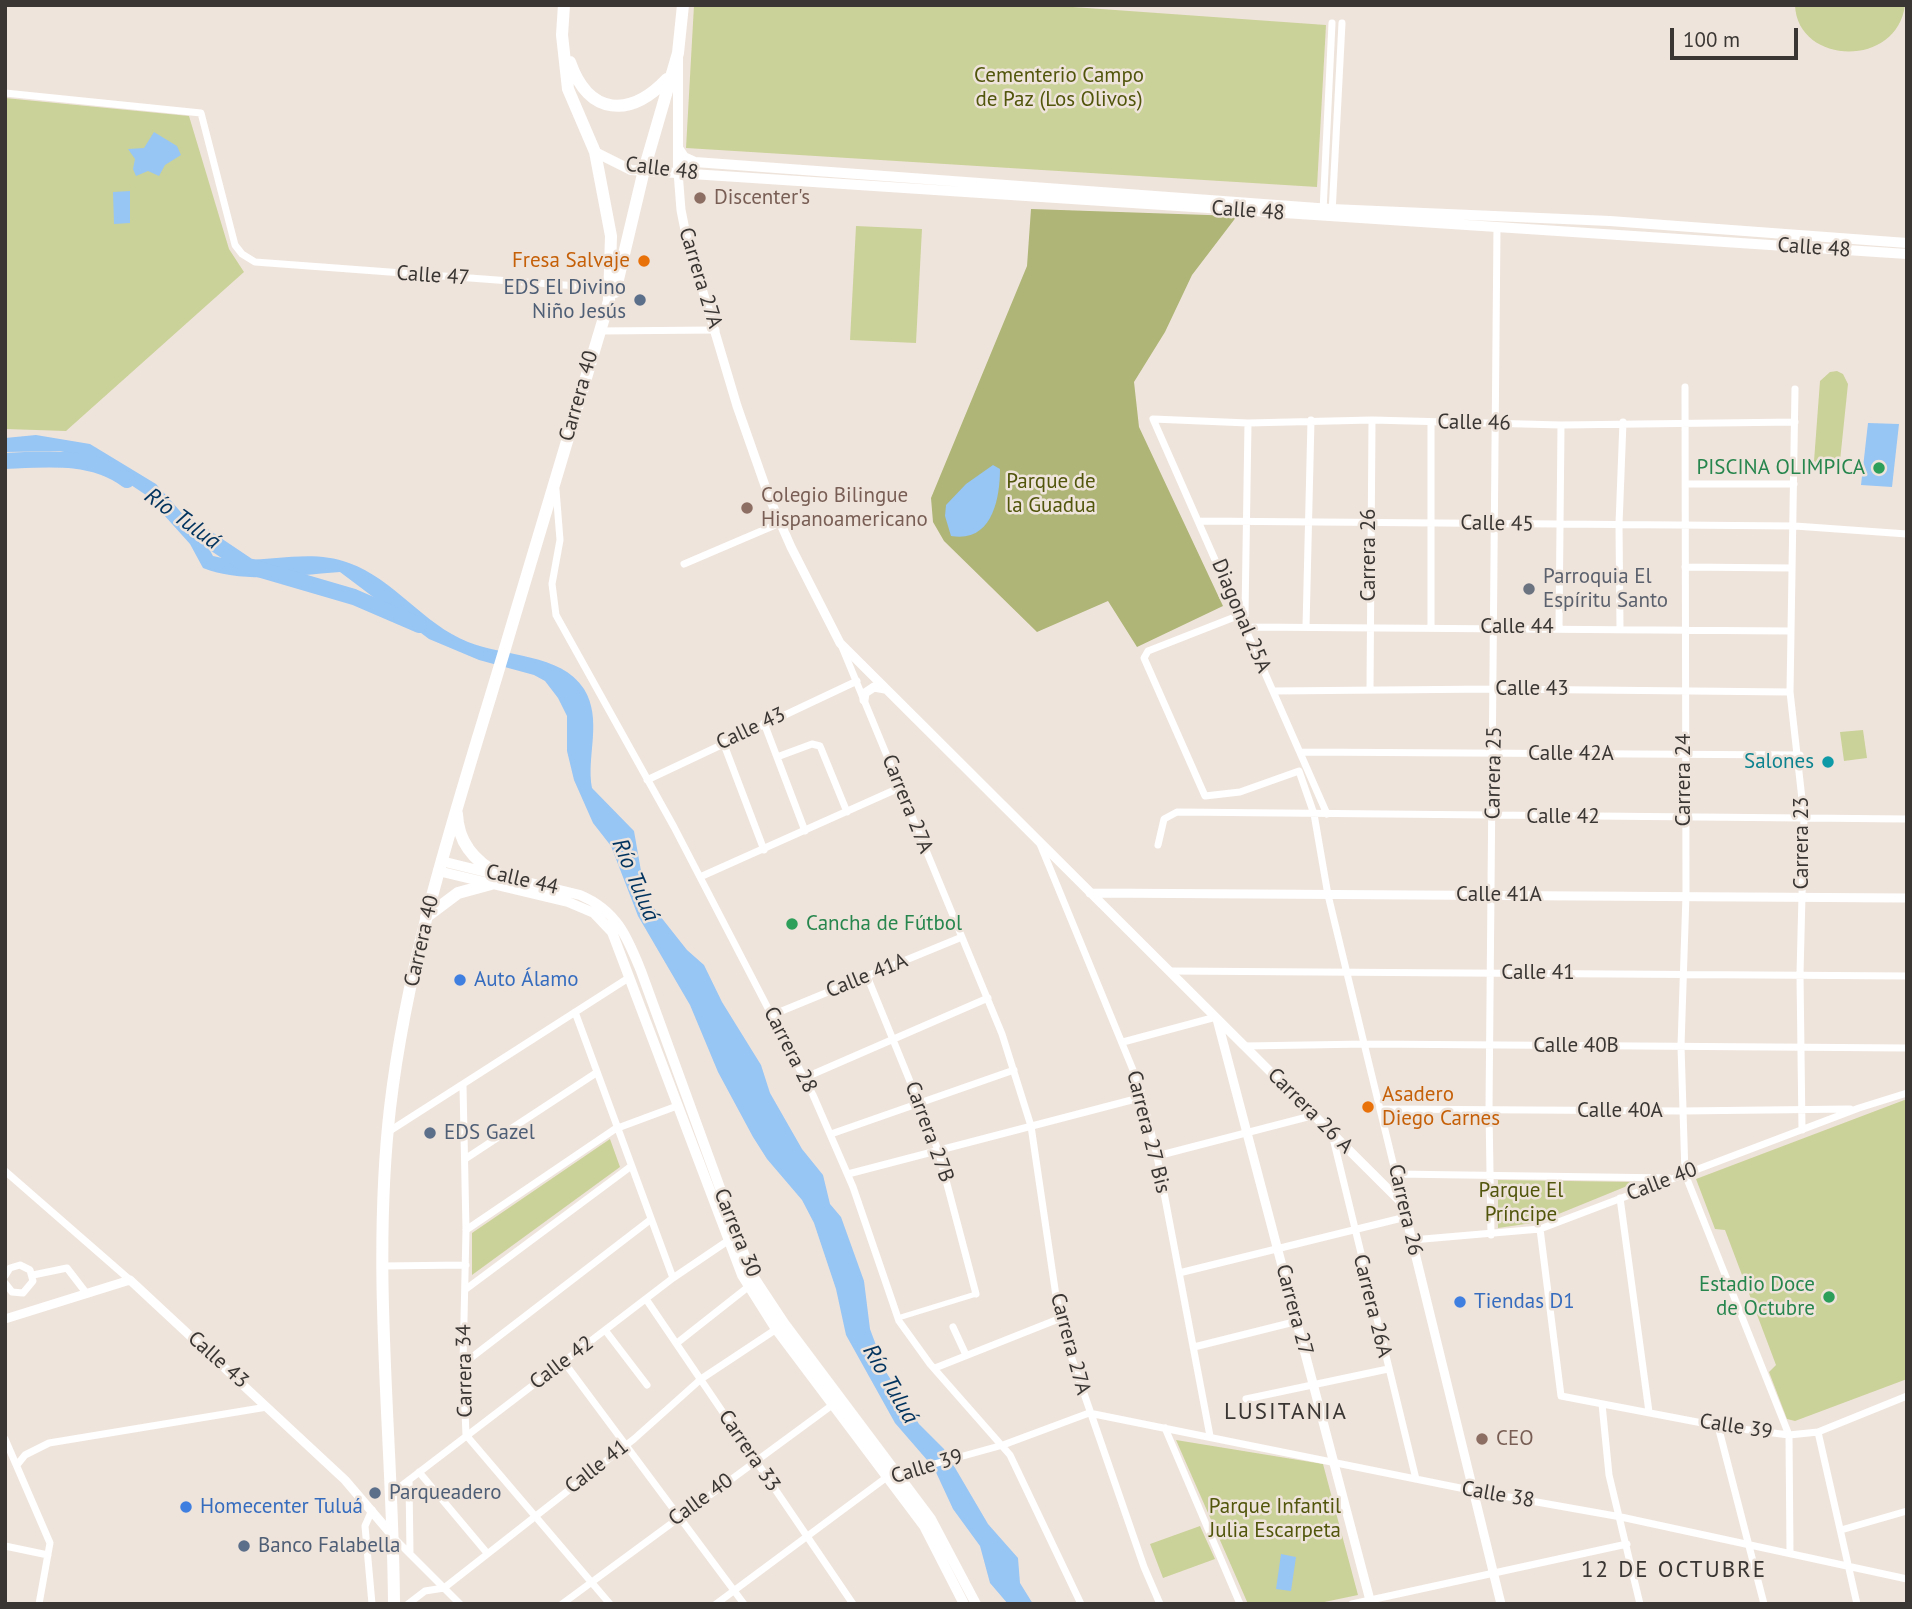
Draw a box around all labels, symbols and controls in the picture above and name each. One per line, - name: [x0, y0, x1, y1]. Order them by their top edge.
- scale bar: [1674, 14, 1802, 58]
- text: 100 m: [1683, 26, 1740, 53]
- park label: Cementerio Campo de Paz (Los Olivos): [974, 63, 1144, 113]
- street label: Calle 48: [624, 152, 700, 186]
- place label: Discenter's: [714, 185, 810, 211]
- marker: Discenter's: [692, 190, 708, 206]
- street label: Calle 48: [1210, 196, 1286, 226]
- street label: Carrera 27A: [673, 225, 727, 331]
- street label: Calle 48: [1776, 233, 1852, 263]
- place label: Fresa Salvaje: [512, 248, 630, 274]
- marker: Fresa Salvaje: [636, 253, 652, 269]
- street label: Calle 47: [395, 261, 471, 291]
- place label: EDS El Divino Niño Jesús: [503, 275, 626, 325]
- marker: EDS El Divino Niño Jesús: [632, 292, 648, 308]
- street label: Carrera 40: [554, 348, 604, 444]
- street label: Calle 46: [1437, 410, 1511, 436]
- place label: PISCINA OLIMPICA: [1696, 455, 1865, 481]
- marker: PISCINA OLIMPICA: [1871, 460, 1887, 476]
- park label: Parque de la Guadua: [1006, 469, 1096, 519]
- water label: Río Tuluá: [139, 482, 225, 556]
- place label: Colegio Bilingue Hispanoamericano: [761, 483, 928, 533]
- marker: Colegio Bilingue Hispanoamericano: [739, 500, 755, 516]
- street label: Carrera 26: [1356, 508, 1382, 602]
- street label: Calle 45: [1460, 511, 1534, 537]
- street label: Diagonal 25A: [1206, 555, 1276, 677]
- place label: Parroquia El Espíritu Santo: [1543, 564, 1668, 614]
- marker: Parroquia El Espíritu Santo: [1521, 581, 1537, 597]
- street label: Calle 44: [1480, 614, 1554, 640]
- street label: Calle 43: [1495, 676, 1569, 702]
- street label: Calle 43: [712, 702, 790, 756]
- street label: Carrera 25: [1481, 726, 1507, 820]
- street label: Carrera 24: [1671, 733, 1697, 827]
- street label: Calle 42A: [1528, 741, 1614, 767]
- place label: Salones: [1744, 749, 1814, 775]
- street label: Carrera 27A: [876, 751, 938, 857]
- marker: Salones: [1820, 754, 1836, 770]
- street label: Carrera 23: [1789, 796, 1815, 890]
- street label: Calle 42: [1526, 804, 1600, 830]
- water label: Río Tuluá: [605, 835, 665, 925]
- street label: Calle 44: [483, 859, 561, 901]
- street label: Calle 41A: [1456, 882, 1542, 908]
- street label: Carrera 40: [399, 893, 445, 989]
- place label: Cancha de Fútbol: [806, 911, 962, 937]
- marker: Cancha de Fútbol: [784, 916, 800, 932]
- street label: Calle 41A: [823, 948, 911, 1004]
- street label: Calle 41: [1501, 960, 1575, 986]
- place label: Auto Álamo: [474, 967, 578, 993]
- marker: Auto Álamo: [452, 972, 468, 988]
- street label: Carrera 28: [758, 1003, 822, 1097]
- street label: Calle 40B: [1533, 1033, 1619, 1059]
- street label: Carrera 26 A: [1262, 1063, 1358, 1159]
- street label: Carrera 27 Bis: [1121, 1068, 1175, 1196]
- street label: Carrera 27B: [899, 1078, 959, 1186]
- place label: Asadero Diego Carnes: [1382, 1082, 1500, 1132]
- street label: Calle 40A: [1577, 1098, 1663, 1124]
- marker: Asadero Diego Carnes: [1360, 1099, 1376, 1115]
- place label: EDS Gazel: [444, 1120, 535, 1146]
- marker: EDS Gazel: [422, 1125, 438, 1141]
- street label: Calle 40: [1623, 1157, 1701, 1207]
- street label: Carrera 26: [1382, 1162, 1428, 1258]
- park label: Parque El Príncipe: [1479, 1178, 1563, 1228]
- street label: Carrera 30: [708, 1185, 766, 1281]
- street label: Carrera 26A: [1347, 1252, 1397, 1360]
- street label: Carrera 27: [1270, 1262, 1318, 1358]
- place label: Estadio Doce de Octubre: [1699, 1272, 1815, 1322]
- place label: Tiendas D1: [1474, 1289, 1575, 1315]
- marker: Estadio Doce de Octubre: [1821, 1289, 1837, 1305]
- street label: Carrera 27A: [1044, 1290, 1096, 1398]
- marker: Tiendas D1: [1452, 1294, 1468, 1310]
- street label: Carrera 34: [452, 1324, 478, 1418]
- street label: Calle 43: [182, 1326, 254, 1394]
- street label: Calle 42: [525, 1331, 599, 1395]
- water label: Río Tuluá: [856, 1340, 924, 1428]
- district label: LUSITANIA: [1225, 1398, 1347, 1426]
- street label: Carrera 33: [713, 1405, 785, 1497]
- street label: Calle 39: [1698, 1409, 1774, 1445]
- place label: CEO: [1496, 1426, 1534, 1452]
- marker: CEO: [1474, 1431, 1490, 1447]
- street label: Calle 41: [560, 1434, 634, 1500]
- street label: Calle 39: [888, 1444, 966, 1490]
- street label: Calle 40: [664, 1468, 738, 1532]
- street label: Calle 38: [1460, 1476, 1536, 1514]
- place label: Parqueadero: [389, 1480, 502, 1506]
- marker: Parqueadero: [367, 1485, 383, 1501]
- place label: Homecenter Tuluá: [200, 1494, 363, 1520]
- park label: Parque Infantil Julia Escarpeta: [1209, 1494, 1341, 1544]
- marker: Homecenter Tuluá: [178, 1499, 194, 1515]
- place label: Banco Falabella: [258, 1533, 401, 1559]
- marker: Banco Falabella: [236, 1538, 252, 1554]
- district label: 12 DE OCTUBRE: [1583, 1556, 1765, 1584]

